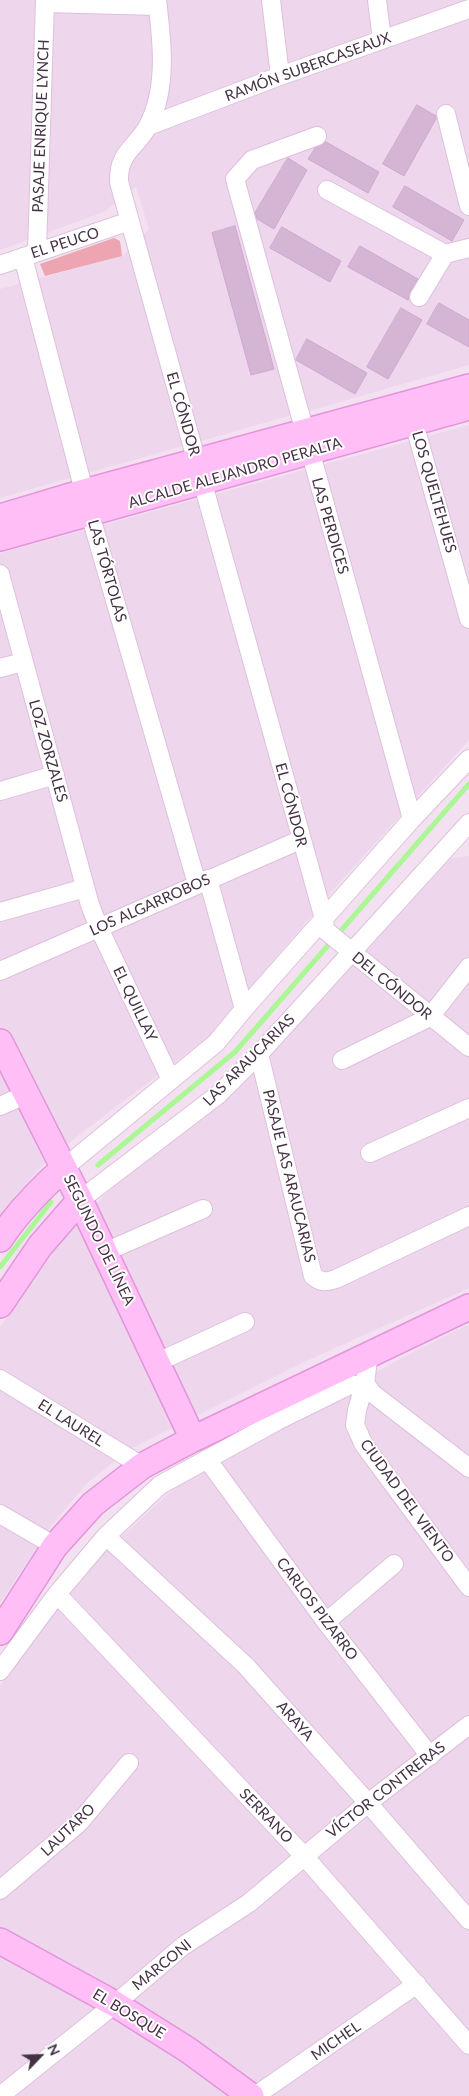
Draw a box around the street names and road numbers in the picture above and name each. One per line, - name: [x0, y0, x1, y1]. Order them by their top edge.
- street label: RAMÓN SUBERCASEAUX: [223, 29, 393, 105]
- street label: PASAJE ENRIQUE LYNCH: [29, 39, 53, 213]
- street label: EL PEUCO: [29, 224, 101, 262]
- street label: EL CÓNDOR: [162, 370, 204, 458]
- street label: LOS QUELTEHUES: [408, 429, 460, 555]
- street label: ALCALDE ALEJANDRO PERALTA: [126, 434, 344, 512]
- street label: LAS PERDICES: [308, 476, 352, 576]
- street label: LAS TÓRTOLAS: [84, 518, 130, 624]
- street label: LOZ ZORZALES: [25, 698, 71, 804]
- street label: EL CÓNDOR: [271, 761, 311, 849]
- street label: LOS ALGARROBOS: [87, 870, 213, 940]
- street label: DEL CÓNDOR: [348, 948, 436, 1024]
- street label: EL QUILLAY: [109, 964, 161, 1044]
- street label: LAS ARAUCARIAS: [199, 1010, 299, 1110]
- street label: PASAJE LAS ARAUCARIAS: [259, 1088, 319, 1264]
- street label: SEGUNDO DE LÍNEA: [59, 1172, 139, 1308]
- street label: EL LAUREL: [35, 1396, 107, 1450]
- street label: CIUDAD DEL VIENTO: [356, 1436, 458, 1566]
- street label: CARLOS PIZARRO: [273, 1554, 361, 1664]
- street label: ARAYA: [273, 1697, 317, 1745]
- street label: VÍCTOR CONTRERAS: [323, 1738, 449, 1842]
- street label: SERRANO: [235, 1785, 297, 1847]
- street label: LAUTARO: [37, 1800, 99, 1860]
- street label: MARCONI: [129, 1936, 195, 1994]
- street label: EL BOSQUE: [89, 1985, 169, 2043]
- street label: MICHEL: [308, 2018, 364, 2064]

